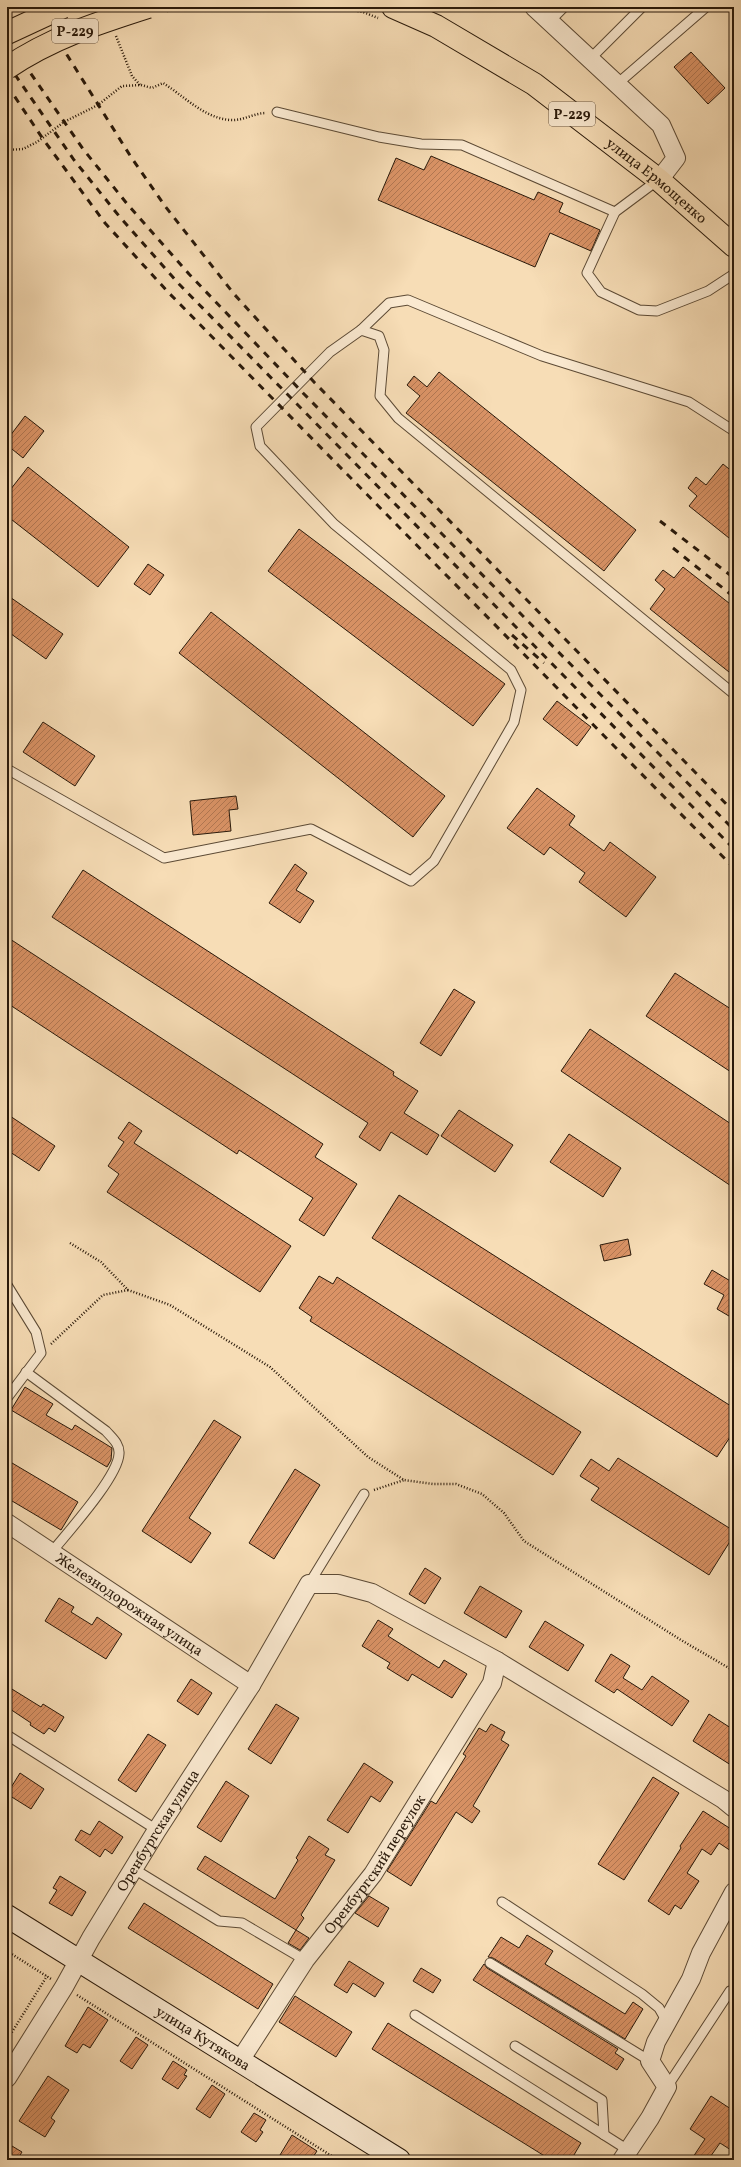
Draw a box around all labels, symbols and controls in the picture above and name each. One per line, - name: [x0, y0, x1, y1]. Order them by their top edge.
- road number: Р-229: [52, 19, 98, 43]
- road number: Р-229: [549, 102, 595, 126]
- street label: улица Ермощенко: [601, 134, 711, 230]
- street label: Железнодорожная улица: [51, 1549, 207, 1662]
- street label: Оренбургская улица: [113, 1766, 206, 1896]
- street label: Оренбургский переулок: [320, 1791, 432, 1940]
- street label: улица Кутякова: [151, 2002, 254, 2077]

